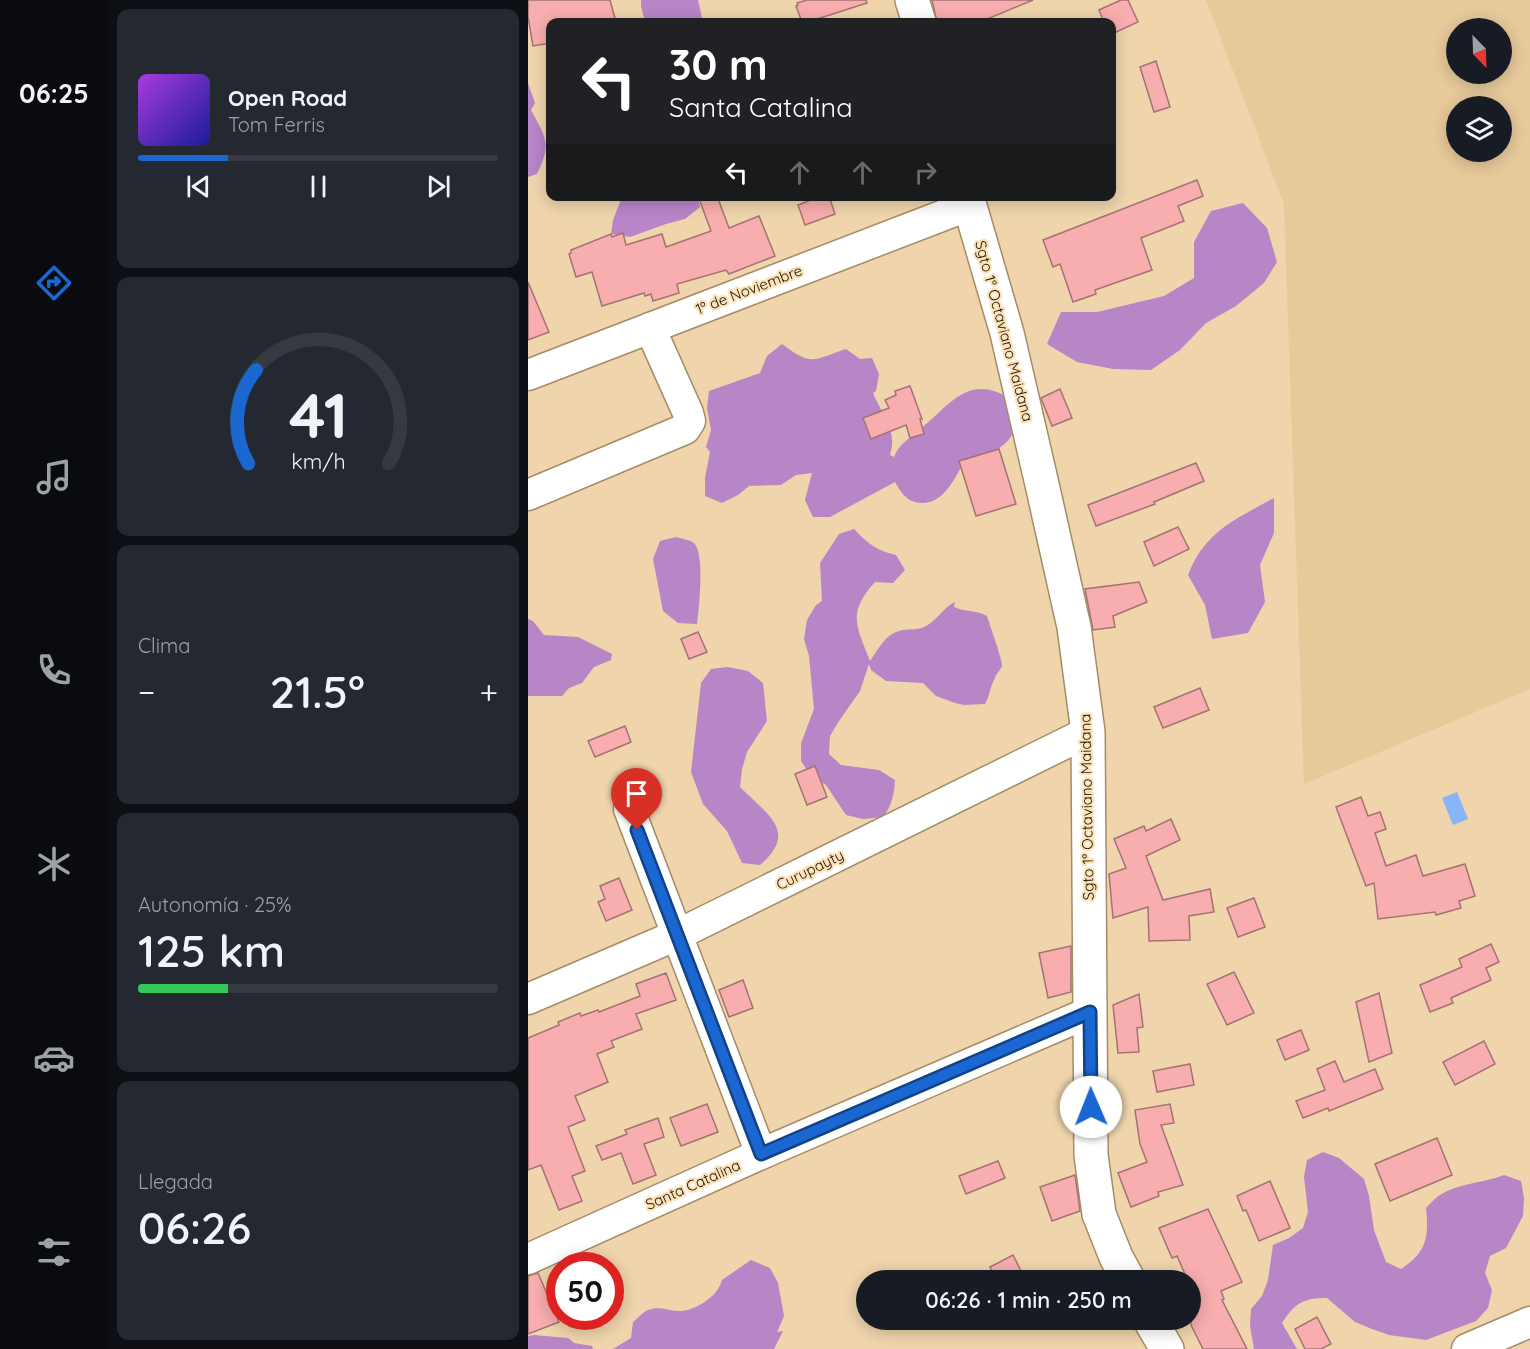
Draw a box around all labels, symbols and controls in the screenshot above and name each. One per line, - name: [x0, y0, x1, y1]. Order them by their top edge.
- north arrow: [1446, 18, 1512, 84]
- map controls: [1446, 18, 1512, 162]
- text: 30 m: [669, 38, 768, 91]
- icon: left: [570, 42, 648, 120]
- text: 06:25: [19, 76, 89, 110]
- text: Open Road: [228, 84, 347, 112]
- text: Santa Catalina: [669, 90, 853, 124]
- button: layers: [1446, 96, 1512, 162]
- text: Tom Ferris: [228, 112, 325, 137]
- icon: left: [720, 156, 753, 189]
- icon: ahead: [783, 156, 816, 189]
- icon: ahead: [846, 156, 879, 189]
- icon: right: [909, 156, 942, 189]
- icon: previous: [182, 170, 215, 203]
- icon: pause: [302, 170, 335, 203]
- icon: next: [422, 170, 455, 203]
- street label: Sgto 1° Octaviano Maidana: [971, 238, 1038, 423]
- street label: 1º de Noviembre: [693, 260, 805, 319]
- icon: directions: [33, 262, 75, 304]
- text: 41: [288, 376, 348, 454]
- text: km/h: [291, 448, 345, 474]
- icon: music: [33, 456, 75, 498]
- text: Clima: [138, 633, 190, 658]
- icon: phone: [33, 649, 75, 691]
- text: 21.5°: [270, 663, 365, 719]
- text: −: [138, 671, 155, 712]
- text: +: [479, 671, 498, 712]
- street label: Sgto 1° Octaviano Maidana: [1075, 714, 1098, 900]
- pin: [611, 768, 662, 830]
- icon: arrive: [620, 777, 653, 810]
- icon: climate: [33, 843, 75, 885]
- street label: Curupayty: [773, 845, 847, 894]
- text: Autonomía · 25%: [138, 892, 291, 917]
- text: 125 km: [138, 922, 285, 978]
- icon: car: [33, 1037, 75, 1079]
- position arrow: [1059, 1075, 1123, 1139]
- street label: Santa Catalina: [642, 1155, 743, 1214]
- text: Llegada: [138, 1169, 213, 1194]
- text: 06:26: [138, 1199, 251, 1255]
- icon: filters: [33, 1231, 75, 1273]
- speed limit sign: 50: [546, 1252, 624, 1330]
- text: 06:26 · 1 min · 250 m: [925, 1286, 1132, 1314]

